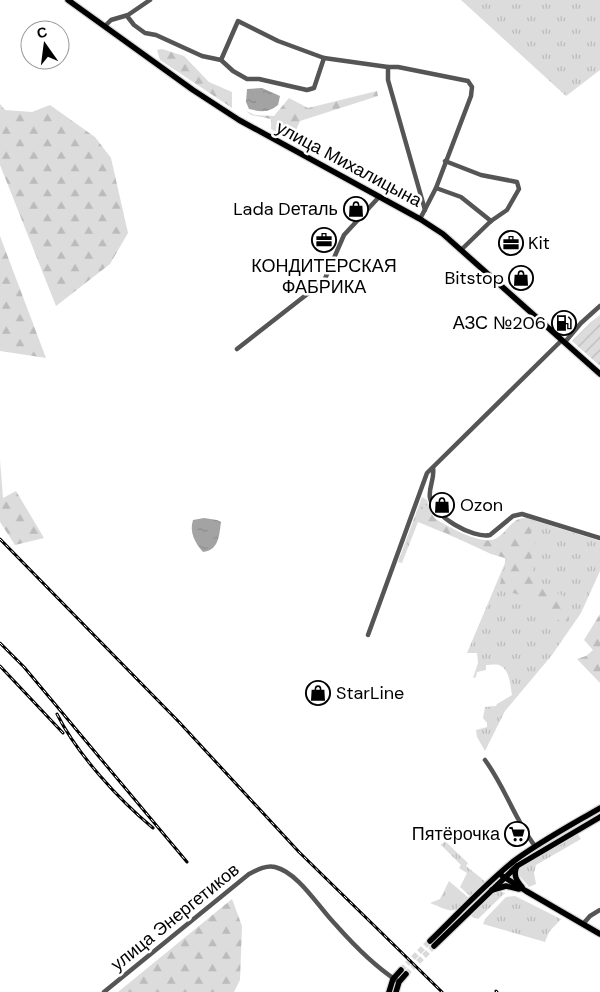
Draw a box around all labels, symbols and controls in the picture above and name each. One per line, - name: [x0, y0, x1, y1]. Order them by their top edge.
- north arrow: [20, 20, 70, 70]
- text: С: [35, 22, 49, 42]
- street label: улица Михалицына: [272, 115, 427, 213]
- shop icon: Lada Dеталь: [343, 196, 369, 222]
- place label: Lada Dеталь: [233, 197, 338, 221]
- office icon: КОНДИТЕРСКАЯ ФАБРИКА: [311, 227, 337, 253]
- office icon: Kit: [498, 230, 524, 256]
- place label: Kit: [528, 231, 550, 255]
- place label: КОНДИТЕРСКАЯ ФАБРИКА: [251, 254, 397, 299]
- shop icon: Bitstop: [508, 265, 534, 291]
- place label: Bitstop: [444, 266, 504, 290]
- fuel station icon: АЗС №206: [551, 310, 577, 336]
- place label: АЗС №206: [453, 311, 546, 335]
- shop icon: Ozon: [429, 492, 455, 518]
- place label: Ozon: [460, 493, 503, 517]
- shop icon: StarLine: [305, 680, 331, 706]
- place label: StarLine: [336, 681, 404, 705]
- supermarket icon: Пятёрочка: [504, 821, 530, 847]
- place label: Пятёрочка: [412, 822, 501, 846]
- street label: улица Энергетиков: [106, 858, 244, 976]

